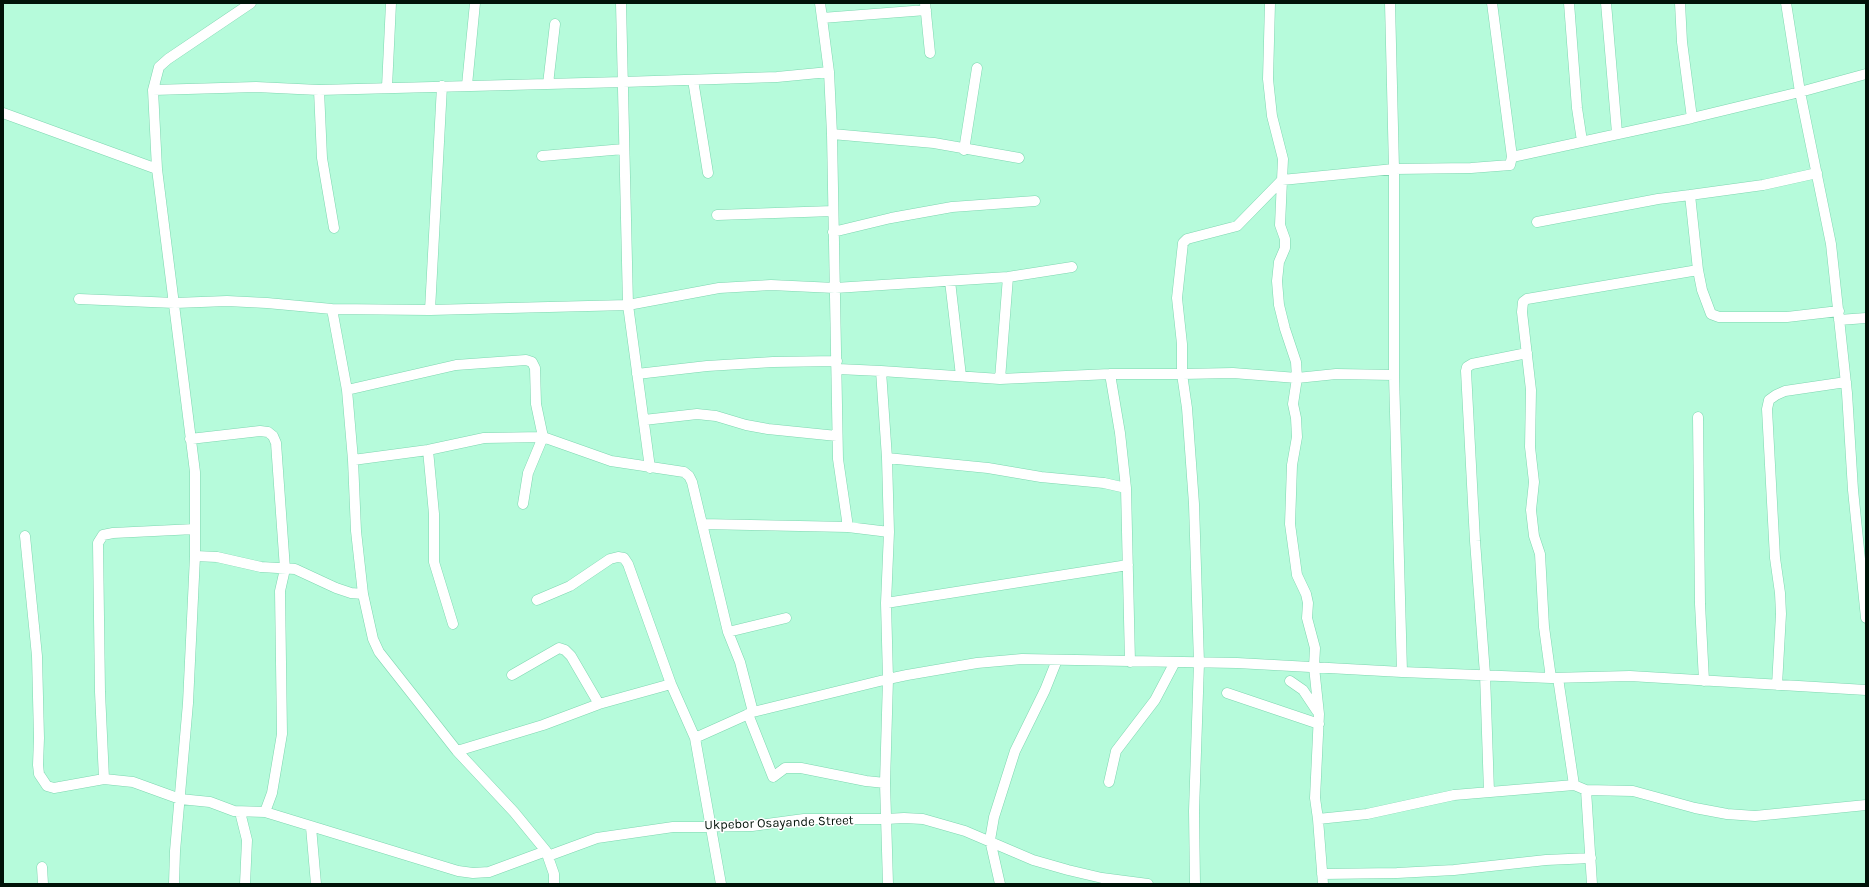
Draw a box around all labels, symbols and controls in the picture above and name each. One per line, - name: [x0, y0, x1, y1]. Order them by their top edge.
- street label: Ukpebor Osayande Street: [704, 813, 854, 833]

